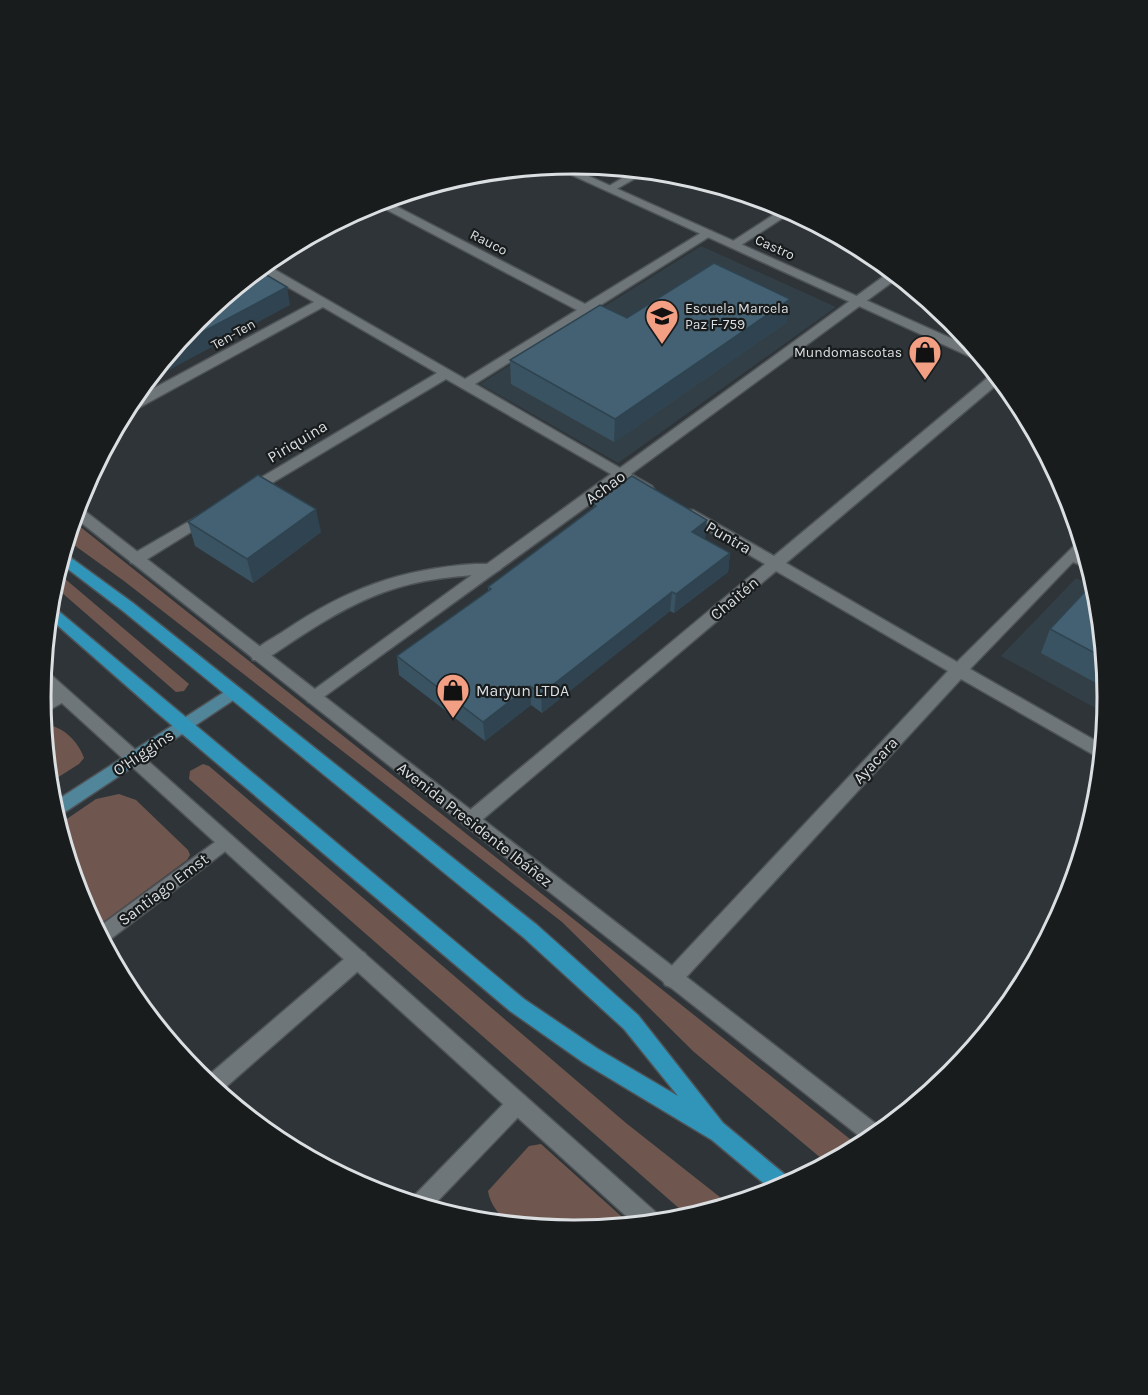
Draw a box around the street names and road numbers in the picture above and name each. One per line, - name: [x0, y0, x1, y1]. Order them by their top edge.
- street label: Rauco: [467, 226, 510, 259]
- street label: Castro: [752, 231, 797, 264]
- street label: Ten-Ten: [208, 315, 258, 354]
- street label: Piriquina: [264, 416, 331, 467]
- street label: Achao: [582, 467, 629, 508]
- street label: Puntra: [703, 517, 755, 558]
- street label: Chaitén: [706, 573, 762, 624]
- street label: O'Higgins: [109, 725, 177, 780]
- street label: Ayacara: [849, 733, 902, 788]
- street label: Avenida Presidente Ibáñez: [393, 758, 556, 891]
- street label: Santiago Emst: [115, 849, 212, 929]

